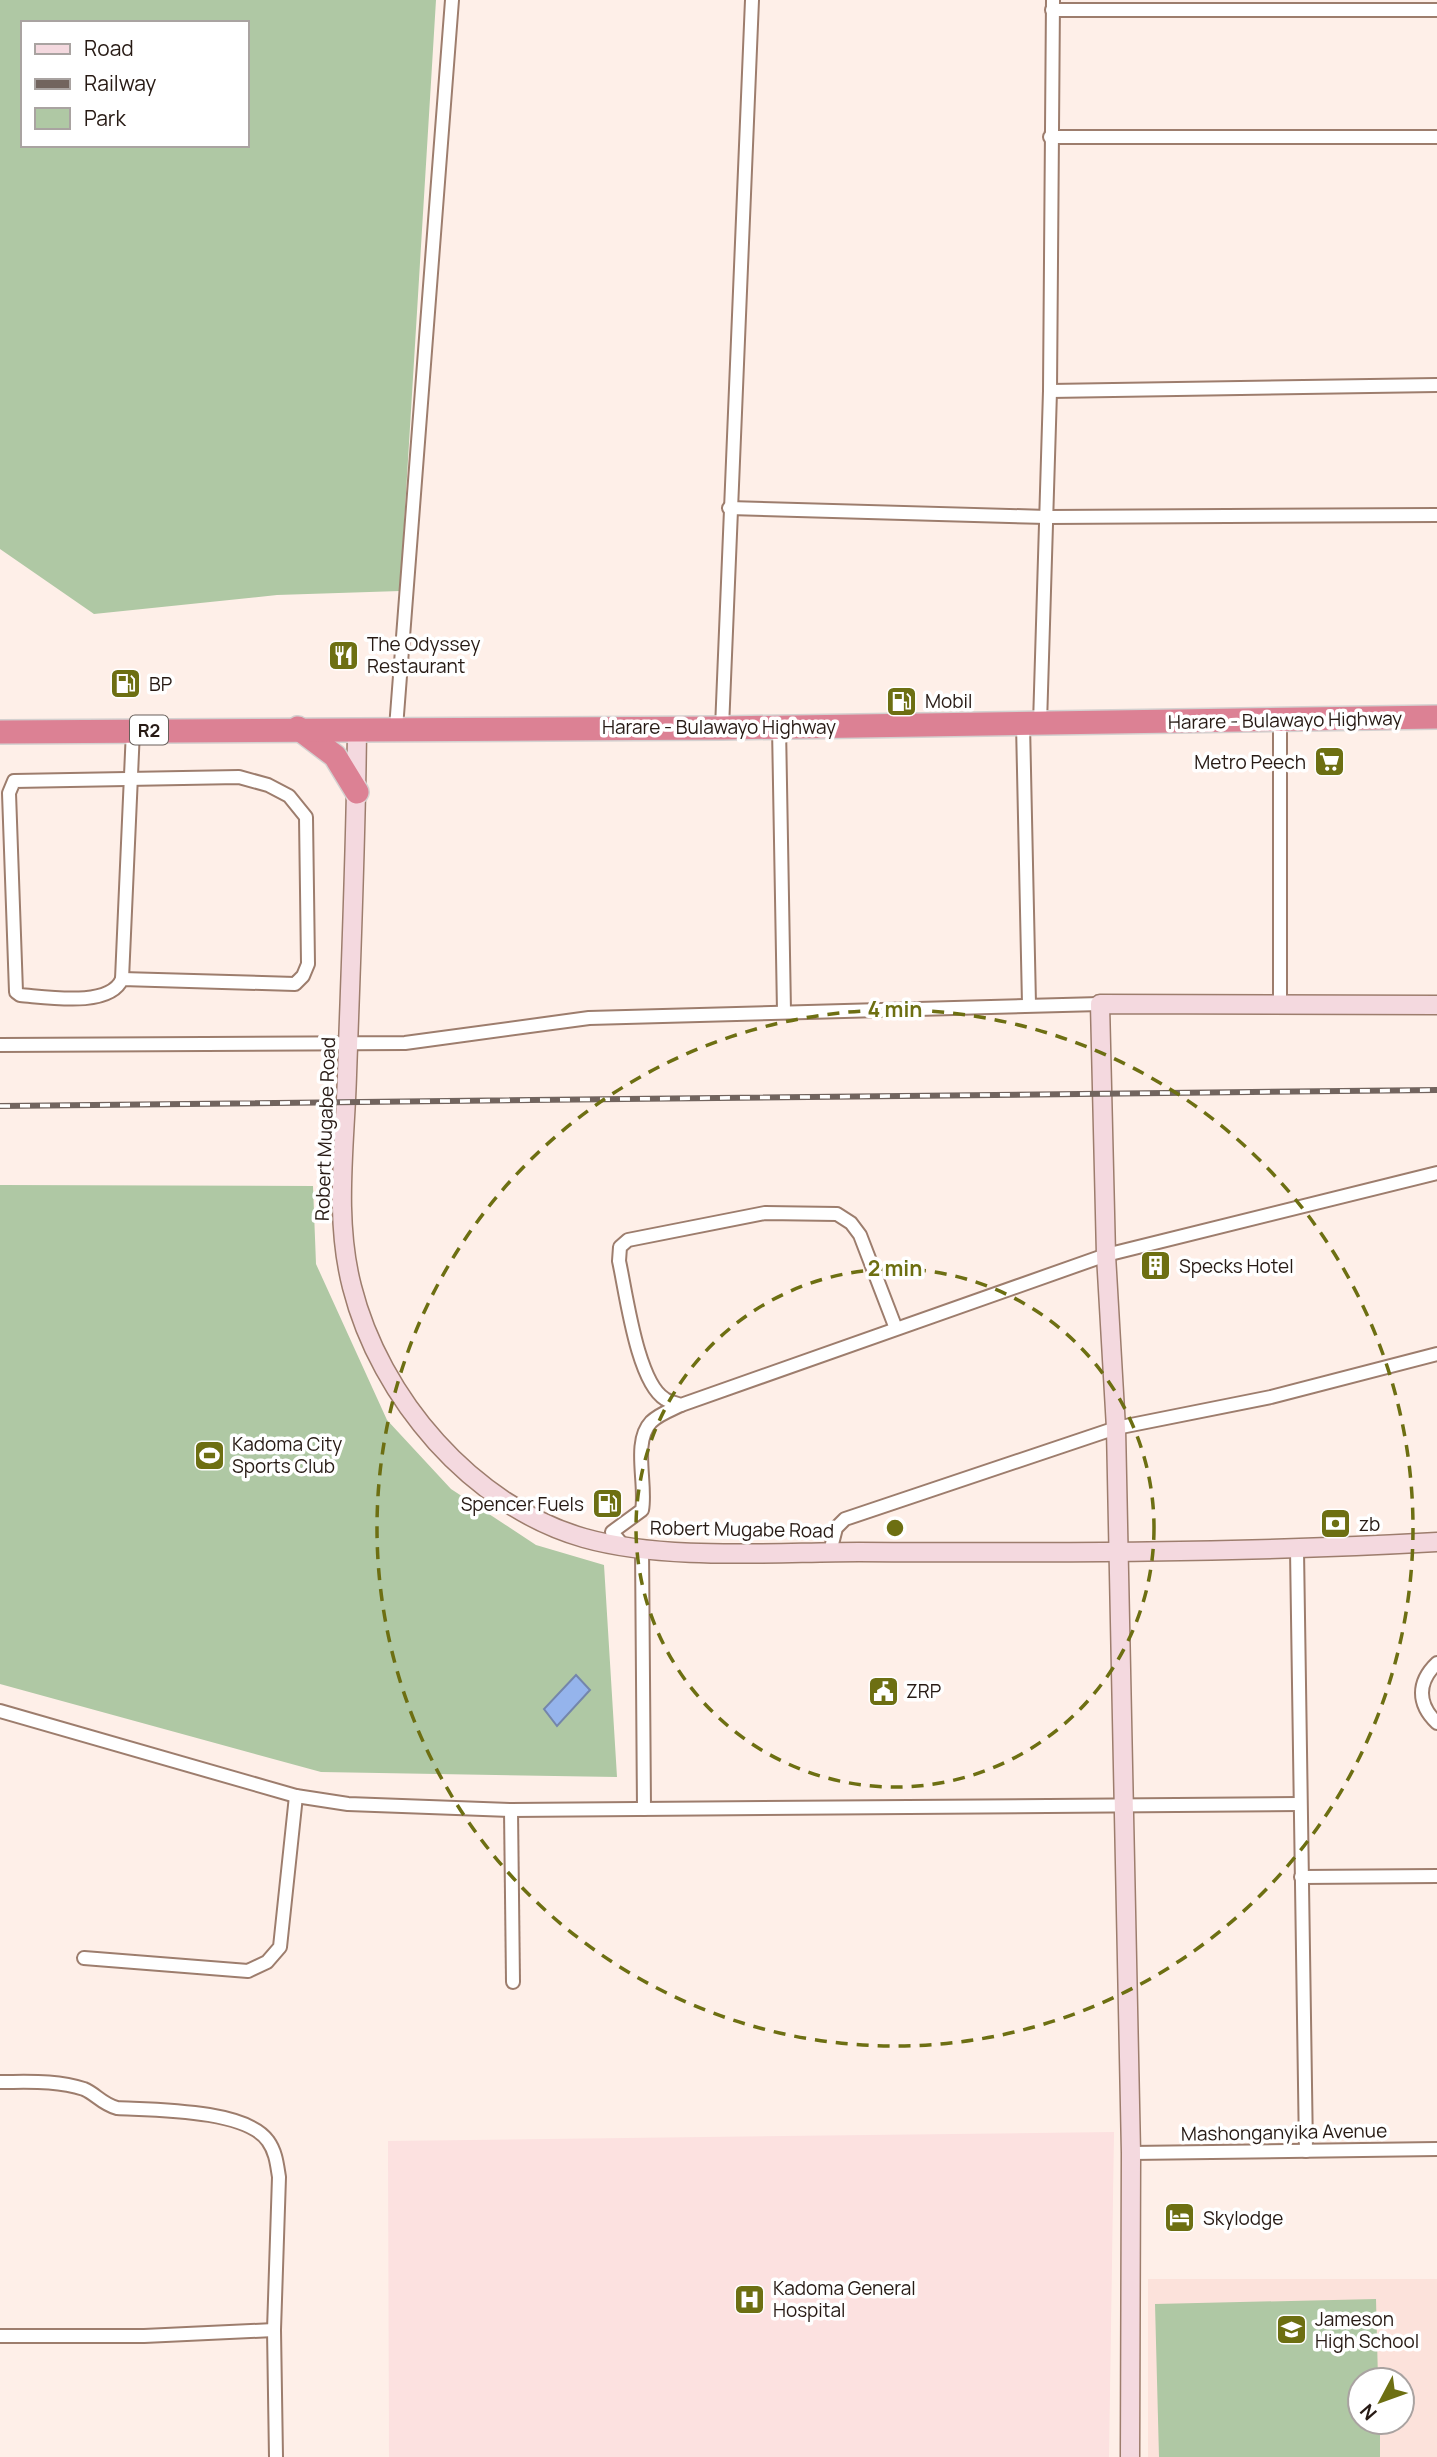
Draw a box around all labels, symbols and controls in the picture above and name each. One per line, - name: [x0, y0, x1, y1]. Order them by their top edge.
- legend: [21, 21, 248, 147]
- text: Road: [84, 34, 134, 62]
- text: Railway: [84, 69, 156, 97]
- text: Park: [84, 104, 126, 132]
- place label: The Odyssey Restaurant: [367, 631, 480, 679]
- restaurant icon: The Odyssey Restaurant: [327, 638, 361, 672]
- fuel station icon: BP: [109, 667, 143, 701]
- place label: BP: [149, 671, 172, 697]
- fuel station icon: Mobil: [885, 684, 919, 718]
- place label: Mobil: [925, 688, 972, 714]
- street label: Harare - Bulawayo Highway: [1168, 705, 1402, 735]
- street label: Harare - Bulawayo Highway: [602, 714, 836, 740]
- road number: R2: [130, 716, 168, 744]
- supermarket icon: Metro Peech: [1312, 745, 1346, 779]
- place label: Metro Peech: [1194, 749, 1306, 775]
- text: 4 min: [868, 995, 922, 1023]
- street label: Robert Mugabe Road: [309, 1037, 341, 1221]
- building icon: Specks Hotel: [1139, 1249, 1173, 1283]
- place label: Specks Hotel: [1179, 1253, 1294, 1279]
- text: 2 min: [868, 1254, 922, 1282]
- place label: Kadoma City Sports Club: [232, 1431, 342, 1479]
- sports icon: Kadoma City Sports Club: [192, 1438, 226, 1472]
- fuel station icon: Spencer Fuels: [590, 1487, 624, 1521]
- place label: Spencer Fuels: [461, 1491, 584, 1517]
- bank icon: zb: [1319, 1507, 1353, 1541]
- place label: zb: [1359, 1511, 1380, 1537]
- street label: Robert Mugabe Road: [650, 1514, 834, 1544]
- centre of rings: [883, 1516, 907, 1540]
- public building icon: ZRP: [866, 1674, 900, 1708]
- place label: ZRP: [906, 1678, 941, 1704]
- street label: Mashonganyika Avenue: [1181, 2117, 1387, 2147]
- hotel icon: Skylodge: [1163, 2201, 1197, 2235]
- place label: Skylodge: [1203, 2205, 1283, 2231]
- place label: Kadoma General Hospital: [773, 2275, 916, 2323]
- hospital icon: Kadoma General Hospital: [733, 2282, 767, 2316]
- place label: Jameson High School: [1315, 2306, 1419, 2354]
- school or university icon: Jameson High School: [1275, 2313, 1309, 2347]
- north arrow: [1346, 2366, 1416, 2436]
- text: N: [1354, 2398, 1382, 2426]

